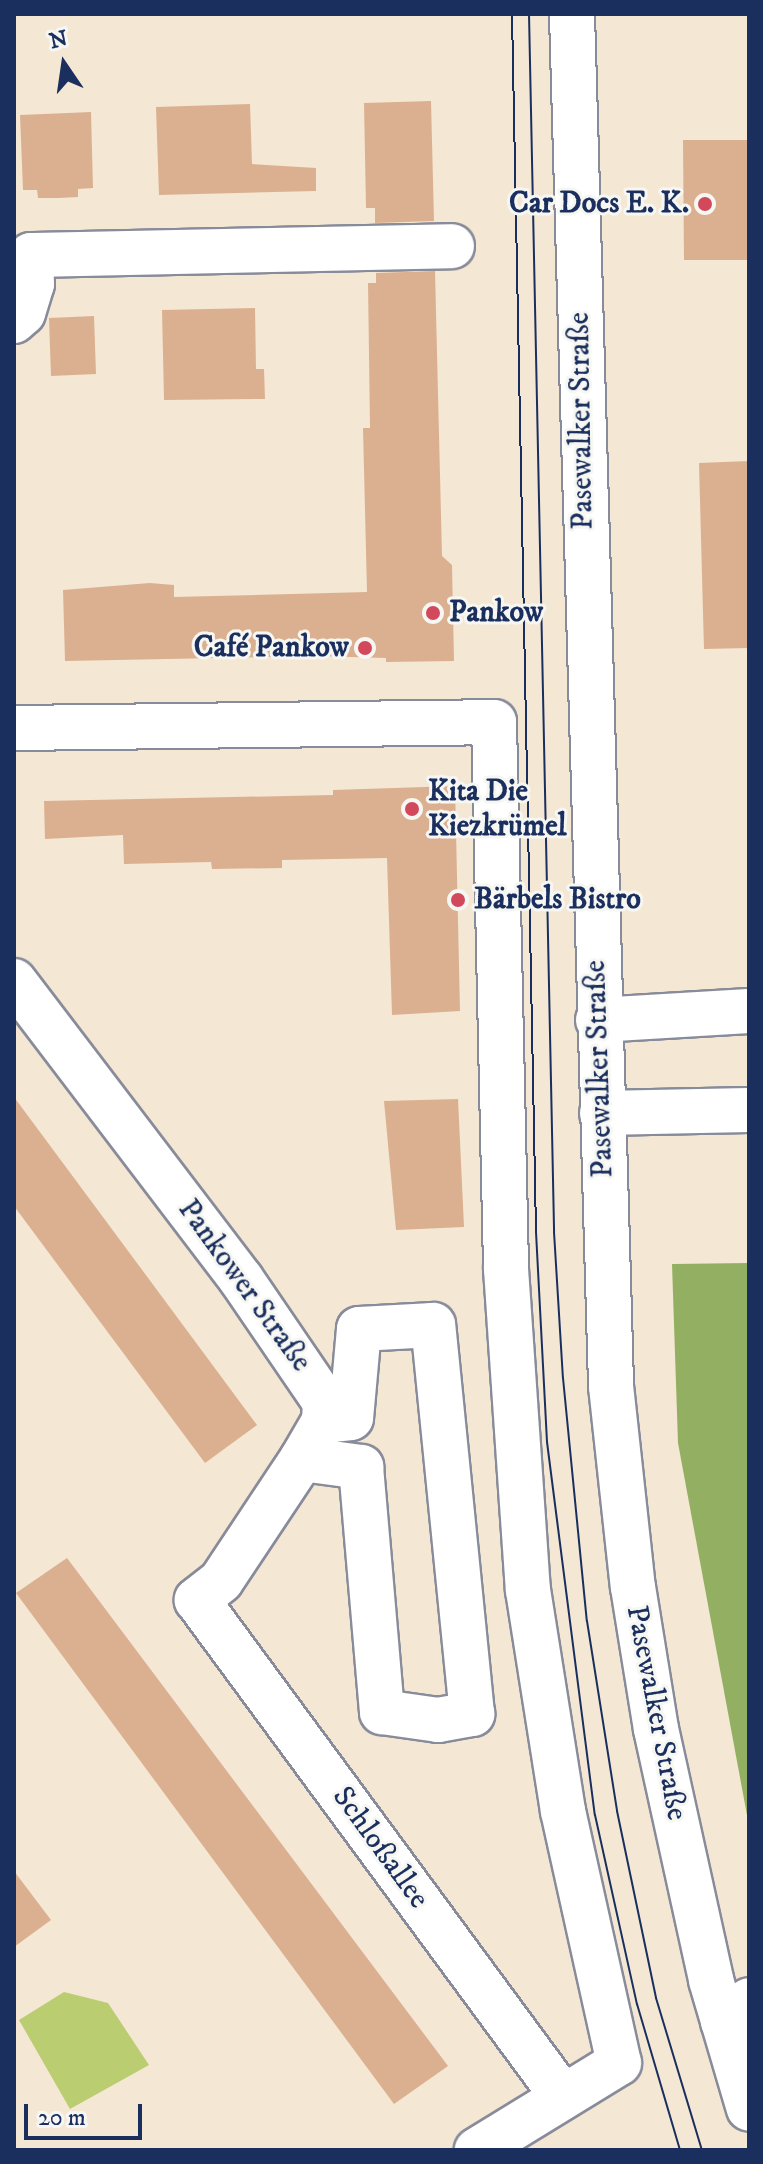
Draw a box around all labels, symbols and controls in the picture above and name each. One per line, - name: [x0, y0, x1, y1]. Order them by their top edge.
- north arrow: [24, 24, 104, 104]
- text: N: [47, 25, 70, 55]
- place label: Car Docs E. K.: [509, 186, 689, 222]
- marker: Car Docs E. K.: [696, 195, 714, 213]
- street label: Pasewalker Straße: [562, 312, 602, 530]
- place label: Pankow: [449, 595, 543, 631]
- marker: Pankow: [424, 604, 442, 622]
- place label: Café Pankow: [194, 630, 349, 666]
- marker: Café Pankow: [356, 639, 374, 657]
- place label: Kita Die Kiezkrümel: [428, 774, 567, 844]
- marker: Kita Die Kiezkrümel: [403, 800, 421, 818]
- place label: Bärbels Bistro: [474, 882, 641, 918]
- marker: Bärbels Bistro: [449, 891, 467, 909]
- street label: Pasewalker Straße: [578, 959, 622, 1179]
- street label: Pankower Straße: [169, 1193, 319, 1379]
- street label: Pasewalker Straße: [618, 1603, 694, 1823]
- street label: Schloßallee: [324, 1780, 436, 1916]
- scale bar: [28, 2088, 146, 2138]
- text: 20 m: [38, 2103, 86, 2133]

